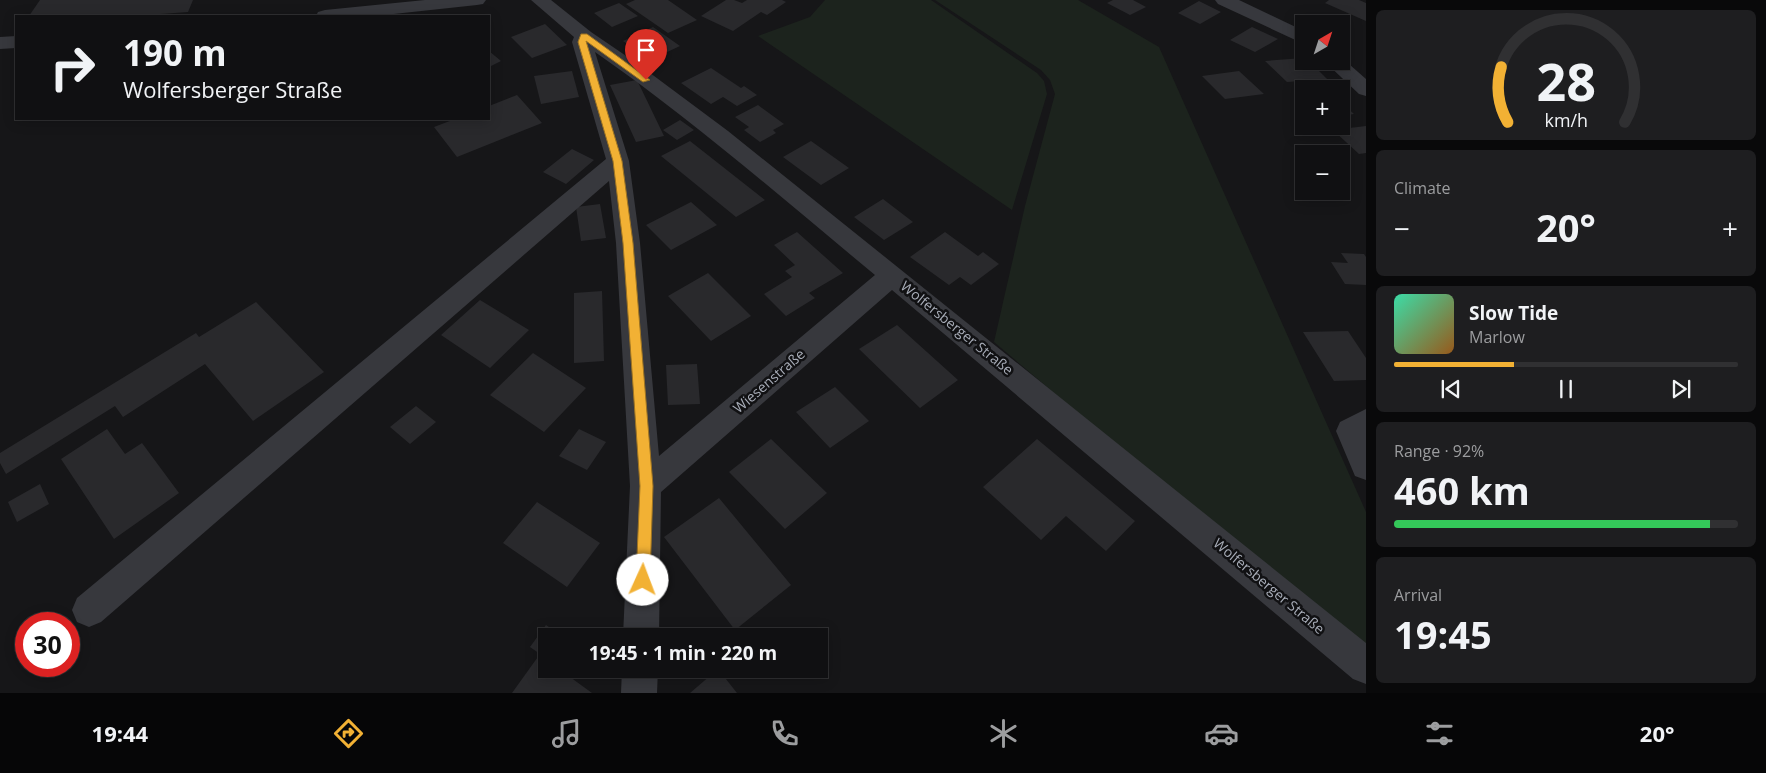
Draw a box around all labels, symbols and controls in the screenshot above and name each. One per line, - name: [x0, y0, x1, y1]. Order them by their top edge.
- north arrow: [1295, 15, 1350, 70]
- map controls: [1295, 15, 1350, 200]
- text: 190 m: [123, 29, 227, 76]
- pin: [625, 29, 667, 80]
- icon: right: [40, 35, 105, 100]
- icon: arrive: [632, 36, 660, 64]
- text: 28: [1536, 45, 1596, 116]
- text: Wolfersberger Straße: [123, 74, 342, 104]
- button: +: [1295, 80, 1350, 135]
- text: km/h: [1544, 108, 1588, 132]
- button: −: [1295, 145, 1350, 200]
- text: Climate: [1394, 177, 1451, 199]
- text: 20°: [1536, 201, 1596, 253]
- text: −: [1394, 209, 1410, 247]
- text: +: [1722, 209, 1738, 247]
- street label: Wolfersberger Straße: [897, 276, 1018, 379]
- text: Slow Tide: [1469, 300, 1558, 326]
- text: Marlow: [1469, 326, 1525, 348]
- street label: Wiesenstraße: [729, 344, 809, 417]
- icon: previous: [1437, 375, 1465, 403]
- icon: pause: [1552, 375, 1580, 403]
- icon: next: [1667, 375, 1695, 403]
- text: Range · 92%: [1394, 440, 1484, 462]
- text: 460 km: [1394, 464, 1530, 516]
- street label: Wolfersberger Straße: [1210, 533, 1329, 638]
- position arrow: [616, 553, 668, 605]
- text: Arrival: [1394, 584, 1442, 606]
- text: 19:45: [1394, 608, 1492, 660]
- speed limit sign: 30: [15, 612, 80, 677]
- text: 19:45 · 1 min · 220 m: [589, 640, 777, 666]
- icon: directions: [331, 716, 366, 751]
- icon: music: [549, 716, 584, 751]
- icon: phone: [767, 716, 802, 751]
- icon: climate: [986, 716, 1021, 751]
- icon: car: [1204, 716, 1239, 751]
- icon: filters: [1422, 716, 1457, 751]
- text: 19:44: [92, 718, 148, 748]
- text: 20°: [1640, 718, 1674, 748]

